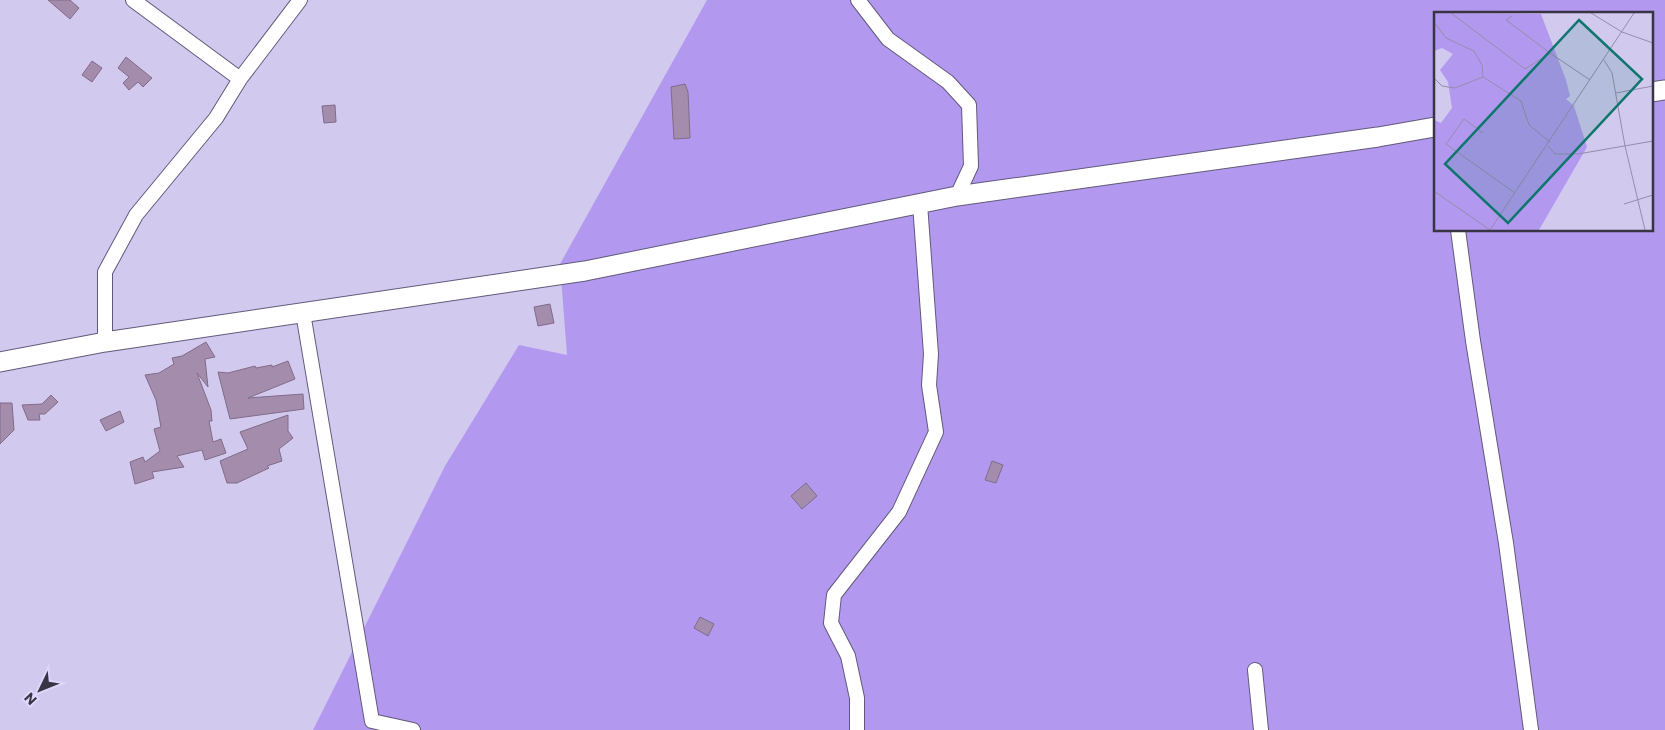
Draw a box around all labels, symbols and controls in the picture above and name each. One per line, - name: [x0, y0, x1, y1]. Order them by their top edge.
- inset map: [1434, 12, 1652, 231]
- north arrow: [15, 665, 65, 715]
- text: N: [20, 690, 40, 709]

